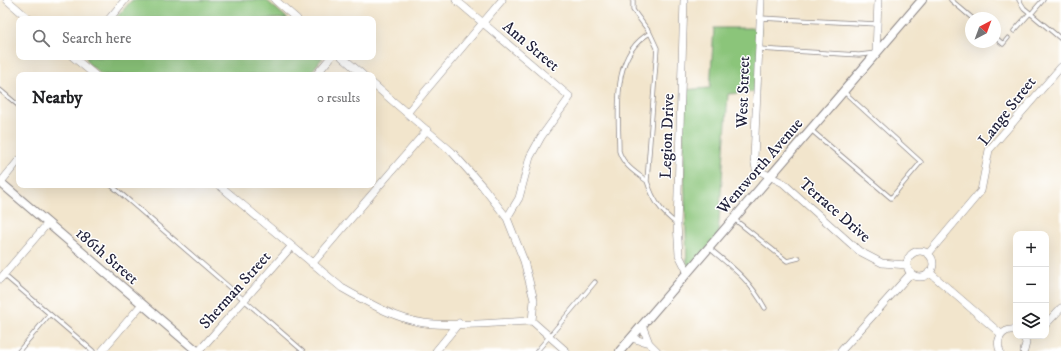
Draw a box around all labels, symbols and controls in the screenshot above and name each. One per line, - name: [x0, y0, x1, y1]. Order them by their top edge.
- north arrow: [965, 12, 1001, 48]
- search box: [16, 16, 376, 60]
- street label: Ann Street: [498, 16, 564, 76]
- icon: search: [30, 27, 52, 49]
- text: Search here: [62, 29, 131, 48]
- street label: West Street: [732, 56, 754, 129]
- street label: Lange Street: [974, 72, 1040, 150]
- text: Nearby: [32, 87, 82, 109]
- text: 0 results: [317, 90, 360, 106]
- street label: Legion Drive: [656, 93, 678, 179]
- street label: Wentworth Avenue: [712, 114, 807, 219]
- street label: Terrace Drive: [795, 173, 875, 247]
- street label: 186th Street: [71, 223, 143, 289]
- map controls: [1013, 231, 1049, 339]
- button: +: [1013, 231, 1049, 267]
- street label: Sherman Street: [195, 247, 275, 333]
- button: −: [1013, 267, 1049, 303]
- button: layers: [1013, 303, 1049, 339]

